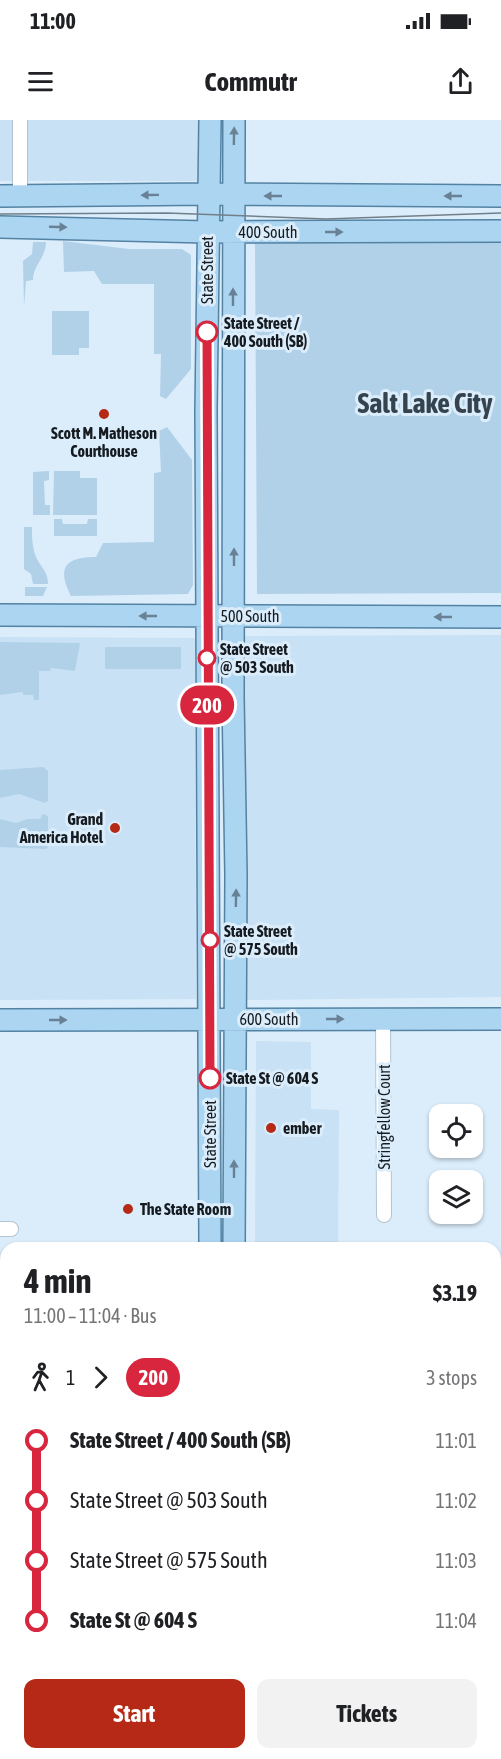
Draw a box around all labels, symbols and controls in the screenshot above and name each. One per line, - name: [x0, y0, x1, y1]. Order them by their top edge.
- text: 11:00: [30, 8, 76, 34]
- icon: menu: [24, 65, 57, 98]
- icon: share: [444, 65, 477, 98]
- text: Commutr: [204, 66, 297, 97]
- one-way arrow: [229, 127, 239, 146]
- one-way arrow: [140, 190, 159, 199]
- one-way arrow: [264, 191, 283, 201]
- one-way arrow: [444, 191, 463, 201]
- one-way arrow: [49, 223, 68, 232]
- street label: 400 South: [238, 223, 298, 241]
- one-way arrow: [325, 227, 344, 237]
- street label: State Street: [198, 236, 216, 304]
- one-way arrow: [228, 287, 238, 306]
- place label: State Street / 400 South (SB): [223, 314, 307, 350]
- marker: State Street / 400 South (SB): [196, 321, 218, 343]
- district label: Salt Lake City: [358, 387, 493, 419]
- marker: Scott M. Matheson Courthouse: [97, 407, 111, 421]
- place label: Scott M. Matheson Courthouse: [51, 424, 157, 460]
- one-way arrow: [229, 548, 239, 567]
- street label: 500 South: [220, 607, 280, 625]
- one-way arrow: [138, 611, 157, 621]
- one-way arrow: [433, 612, 452, 622]
- place label: State Street @ 503 South: [220, 640, 294, 676]
- marker: State Street @ 503 South: [198, 649, 216, 667]
- line badge: 200: [172, 686, 242, 724]
- text: 200: [192, 693, 222, 717]
- place label: Grand America Hotel: [19, 810, 104, 846]
- marker: Grand America Hotel: [108, 821, 122, 835]
- one-way arrow: [231, 888, 241, 907]
- place label: State Street @ 575 South: [224, 922, 298, 958]
- marker: State Street @ 575 South: [201, 931, 219, 949]
- street label: 600 South: [239, 1010, 299, 1028]
- one-way arrow: [326, 1014, 345, 1024]
- one-way arrow: [49, 1015, 68, 1025]
- street label: Stringfellow Court: [375, 1064, 394, 1170]
- marker: State St @ 604 S: [199, 1067, 221, 1089]
- place label: State St @ 604 S: [226, 1069, 319, 1087]
- street label: State Street: [201, 1100, 219, 1168]
- map controls: [429, 1104, 483, 1224]
- button: locate: [429, 1104, 483, 1158]
- place label: ember: [283, 1119, 322, 1137]
- marker: ember: [264, 1121, 278, 1135]
- one-way arrow: [229, 1159, 239, 1178]
- button: layers: [429, 1170, 483, 1224]
- place label: The State Room: [140, 1200, 231, 1218]
- marker: The State Room: [121, 1202, 135, 1216]
- text: 4 min: [24, 1262, 91, 1300]
- text: $3.19: [433, 1280, 477, 1306]
- text: 11:00 – 11:04 · Bus: [24, 1304, 157, 1327]
- icon: walk: [24, 1361, 57, 1394]
- icon: forward: [84, 1361, 117, 1394]
- text: 200: [138, 1365, 168, 1389]
- text: 1: [66, 1366, 75, 1389]
- text: 3 stops: [426, 1366, 477, 1389]
- text: State Street / 400 South (SB): [70, 1427, 291, 1453]
- text: 11:01: [435, 1429, 477, 1452]
- text: State Street @ 503 South: [70, 1487, 268, 1513]
- text: 11:02: [435, 1489, 477, 1512]
- text: State Street @ 575 South: [70, 1547, 268, 1573]
- text: 11:03: [435, 1549, 477, 1572]
- text: State St @ 604 S: [70, 1607, 197, 1633]
- text: 11:04: [435, 1609, 477, 1632]
- button: Start: [24, 1679, 245, 1748]
- button: Tickets: [257, 1679, 477, 1748]

